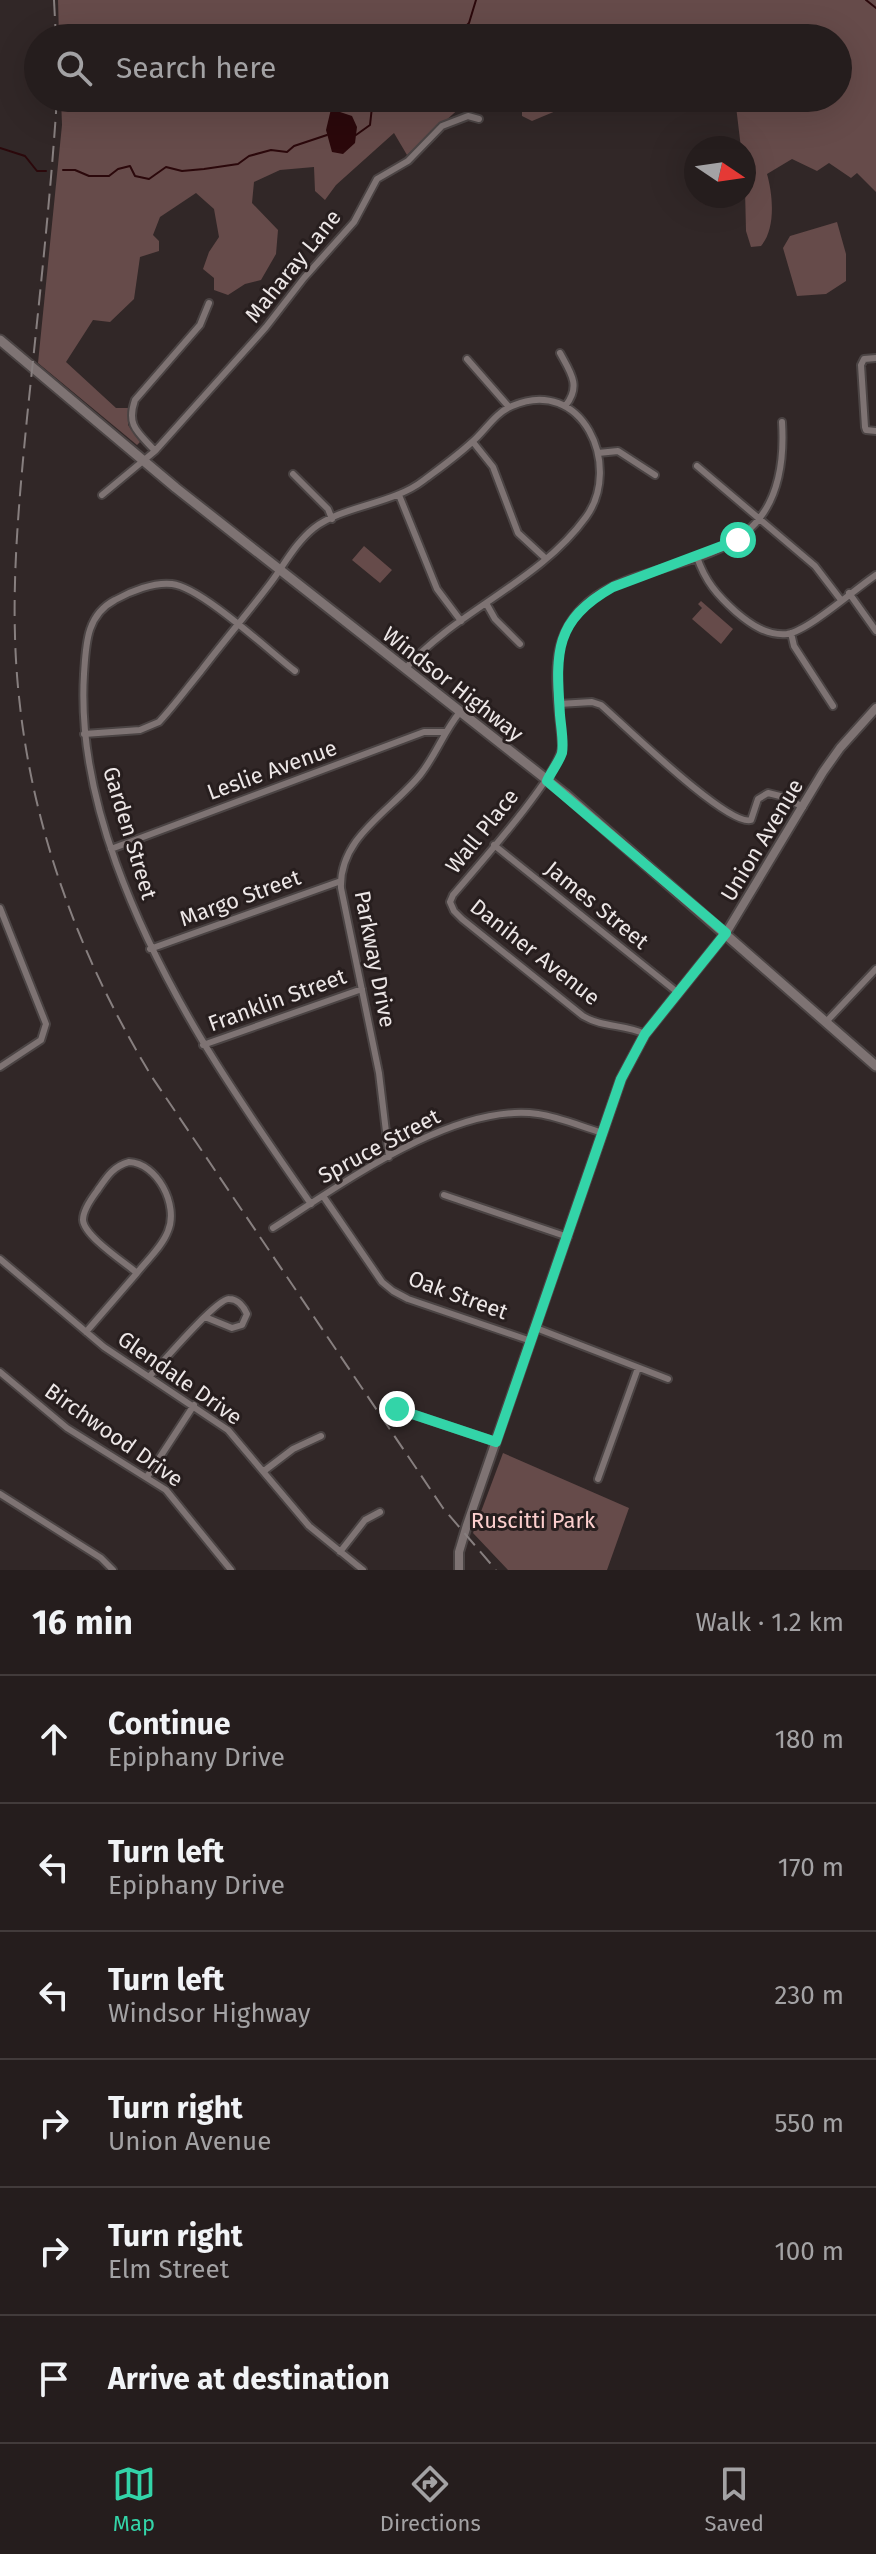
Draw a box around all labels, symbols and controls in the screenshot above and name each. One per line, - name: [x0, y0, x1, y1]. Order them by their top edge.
- search box: [24, 24, 852, 112]
- icon: search: [52, 46, 96, 90]
- text: Search here: [116, 50, 276, 86]
- north arrow: [684, 136, 756, 208]
- street label: Maharay Lane: [239, 204, 347, 328]
- route start: [720, 522, 756, 558]
- street label: Windsor Highway: [377, 621, 529, 747]
- street label: Leslie Avenue: [203, 734, 341, 806]
- street label: Garden Street: [97, 763, 163, 903]
- street label: Union Avenue: [715, 774, 809, 906]
- street label: Wall Place: [440, 783, 524, 879]
- street label: James Street: [540, 855, 654, 955]
- street label: Margo Street: [176, 864, 304, 932]
- street label: Parkway Drive: [349, 888, 401, 1030]
- street label: Daniher Avenue: [465, 893, 605, 1011]
- street label: Franklin Street: [204, 963, 350, 1037]
- street label: Spruce Street: [314, 1103, 445, 1189]
- street label: Oak Street: [405, 1265, 511, 1325]
- street label: Glendale Drive: [113, 1325, 247, 1431]
- street label: Birchwood Drive: [40, 1377, 188, 1493]
- route end: [379, 1391, 415, 1427]
- park label: Ruscitti Park: [471, 1507, 596, 1534]
- text: 16 min: [32, 1602, 133, 1643]
- text: Walk · 1.2 km: [696, 1607, 844, 1638]
- text: Continue: [108, 1706, 231, 1742]
- icon: ahead: [32, 1717, 76, 1761]
- text: 180 m: [775, 1724, 844, 1755]
- text: Epiphany Drive: [108, 1742, 285, 1773]
- text: Turn left: [108, 1834, 224, 1870]
- icon: left: [32, 1845, 76, 1889]
- text: 170 m: [778, 1852, 844, 1883]
- text: Epiphany Drive: [108, 1870, 285, 1901]
- text: Turn left: [108, 1962, 224, 1998]
- icon: left: [32, 1973, 76, 2017]
- text: 230 m: [775, 1980, 844, 2011]
- text: Windsor Highway: [108, 1998, 311, 2029]
- text: Turn right: [108, 2090, 243, 2126]
- icon: right: [32, 2101, 76, 2145]
- text: 550 m: [774, 2108, 844, 2139]
- text: Union Avenue: [108, 2126, 271, 2157]
- text: Turn right: [108, 2218, 243, 2254]
- icon: right: [32, 2229, 76, 2273]
- text: 100 m: [775, 2236, 844, 2267]
- text: Elm Street: [108, 2254, 229, 2285]
- icon: arrive: [32, 2357, 76, 2401]
- text: Arrive at destination: [108, 2361, 390, 2397]
- tab: Map: [112, 2462, 156, 2537]
- tab: Directions: [380, 2462, 481, 2537]
- tab: Saved: [705, 2462, 764, 2537]

